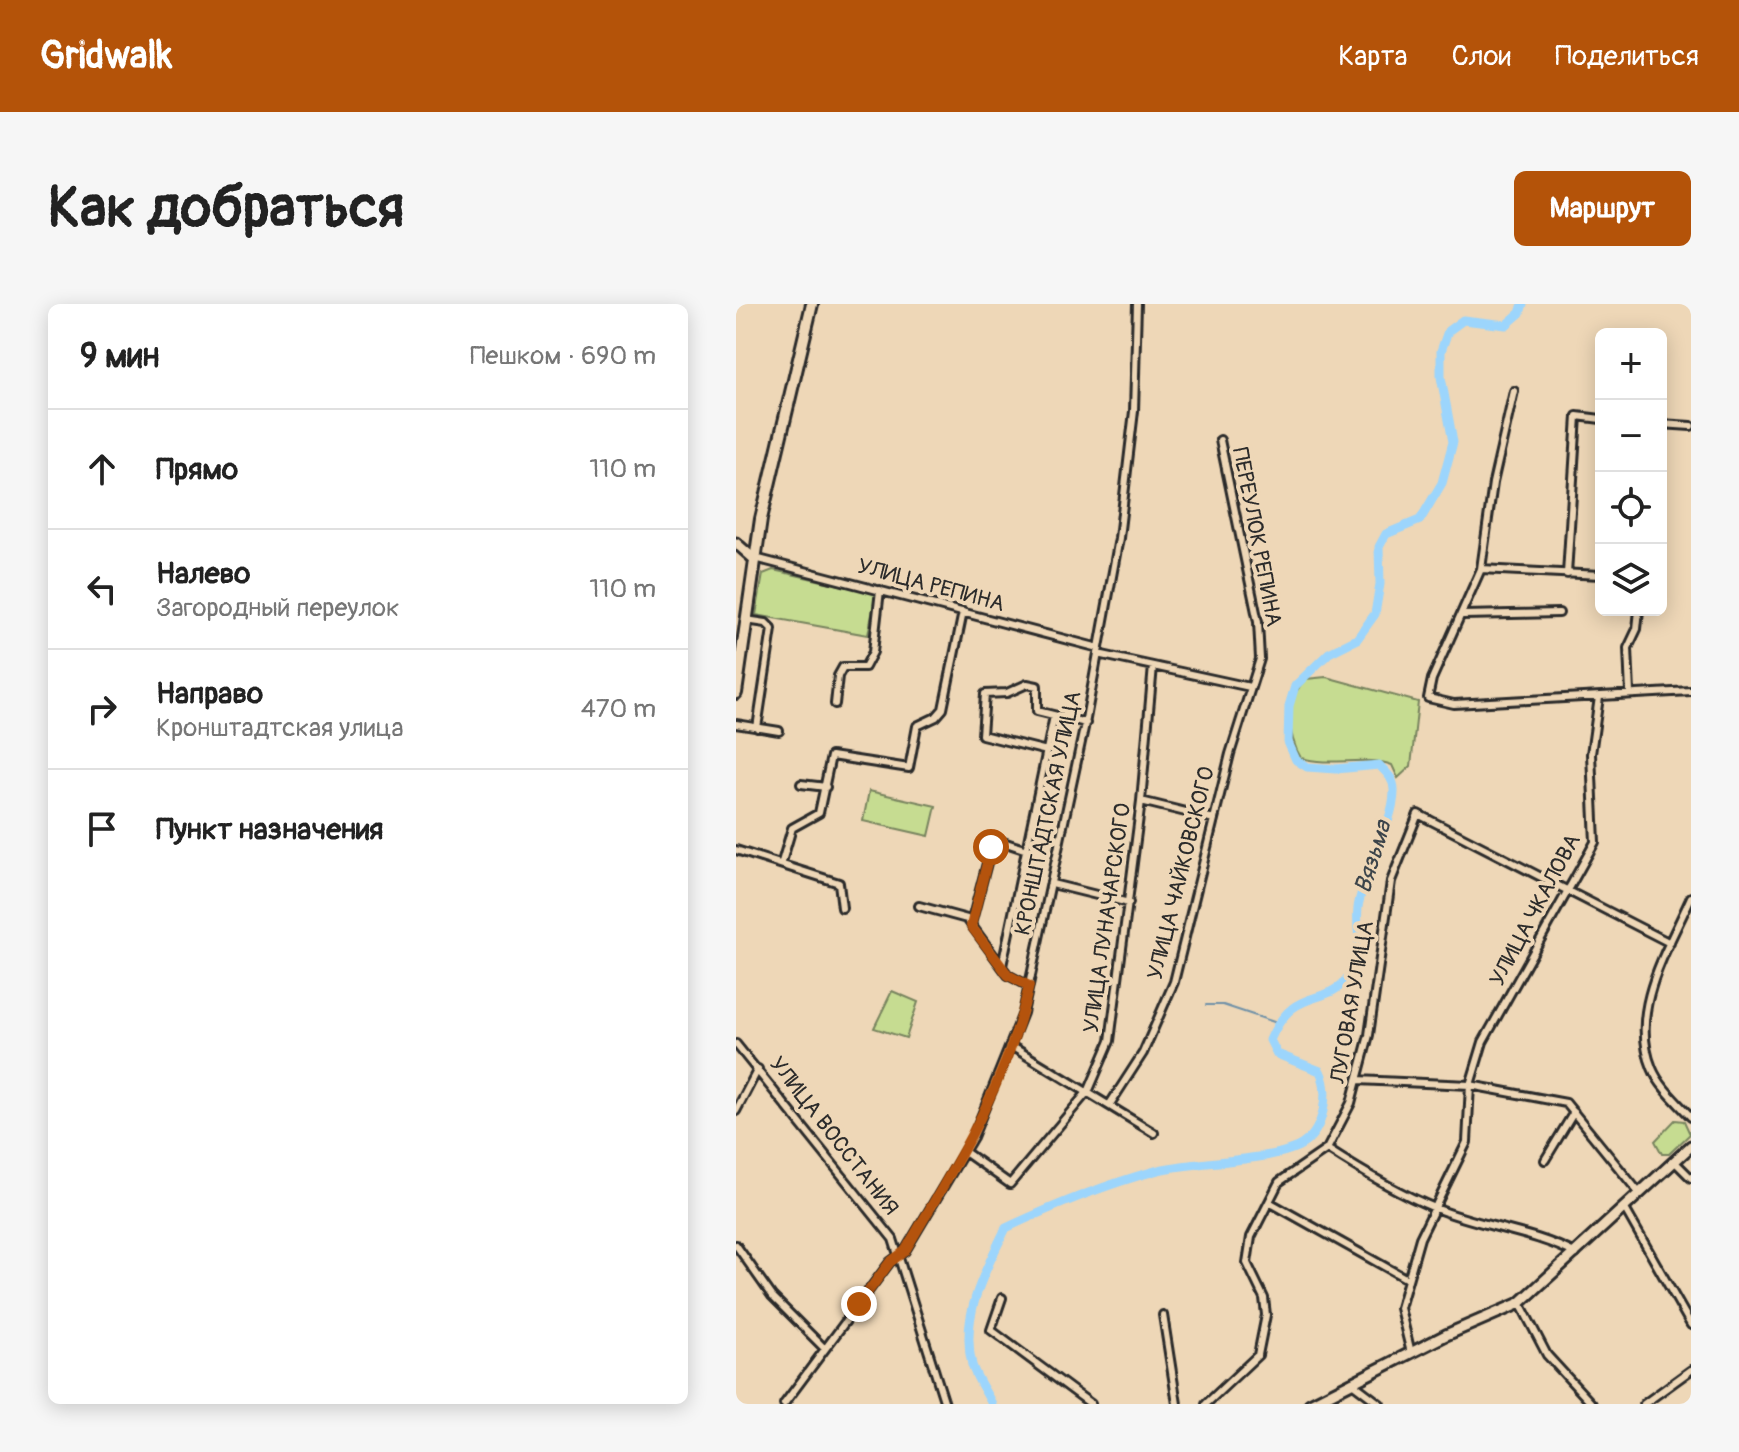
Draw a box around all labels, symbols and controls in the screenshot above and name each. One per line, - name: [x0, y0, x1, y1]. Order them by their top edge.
- text: Gridwalk: [40, 32, 172, 80]
- text: Карта: [1338, 39, 1408, 74]
- text: Слои: [1452, 39, 1511, 74]
- text: Поделиться: [1555, 39, 1699, 74]
- button: Маршрут: [1514, 171, 1691, 246]
- text: Как добраться: [48, 174, 404, 243]
- map controls: [1595, 328, 1667, 616]
- button: +: [1595, 328, 1667, 400]
- text: 9 мин: [80, 335, 159, 378]
- text: Пешком · 690 m: [470, 340, 656, 372]
- button: −: [1595, 400, 1667, 472]
- street label: ПЕРЕУЛОК РЕПИНА: [1226, 445, 1288, 629]
- icon: ahead: [80, 447, 124, 491]
- text: Прямо: [156, 451, 238, 488]
- text: 110 m: [589, 453, 656, 485]
- button: locate: [1595, 472, 1667, 544]
- button: layers: [1595, 544, 1667, 616]
- street label: УЛИЦА РЕПИНА: [854, 552, 1008, 618]
- text: Налево: [156, 555, 250, 592]
- icon: left: [80, 567, 124, 611]
- text: 110 m: [589, 573, 656, 605]
- text: Загородный переулок: [156, 592, 399, 624]
- text: Направо: [156, 675, 263, 712]
- icon: right: [80, 687, 124, 731]
- street label: КРОНШТАДТСКАЯ УЛИЦА: [1008, 688, 1088, 938]
- text: 470 m: [581, 693, 656, 725]
- text: Кронштадтская улица: [156, 712, 404, 744]
- street label: УЛИЦА ЧАЙКОВСКОГО: [1141, 763, 1221, 983]
- street label: УЛИЦА ЛУНАЧАРСКОГО: [1077, 801, 1137, 1035]
- icon: arrive: [80, 807, 124, 851]
- text: Пункт назначения: [156, 811, 383, 848]
- water label: Вязьма: [1348, 815, 1398, 897]
- route start: [973, 829, 1009, 865]
- street label: УЛИЦА ЧКАЛОВА: [1483, 829, 1587, 991]
- street label: ЛУГОВАЯ УЛИЦА: [1324, 918, 1380, 1086]
- street label: УЛИЦА ВОССТАНИЯ: [763, 1051, 905, 1221]
- route end: [841, 1286, 877, 1322]

